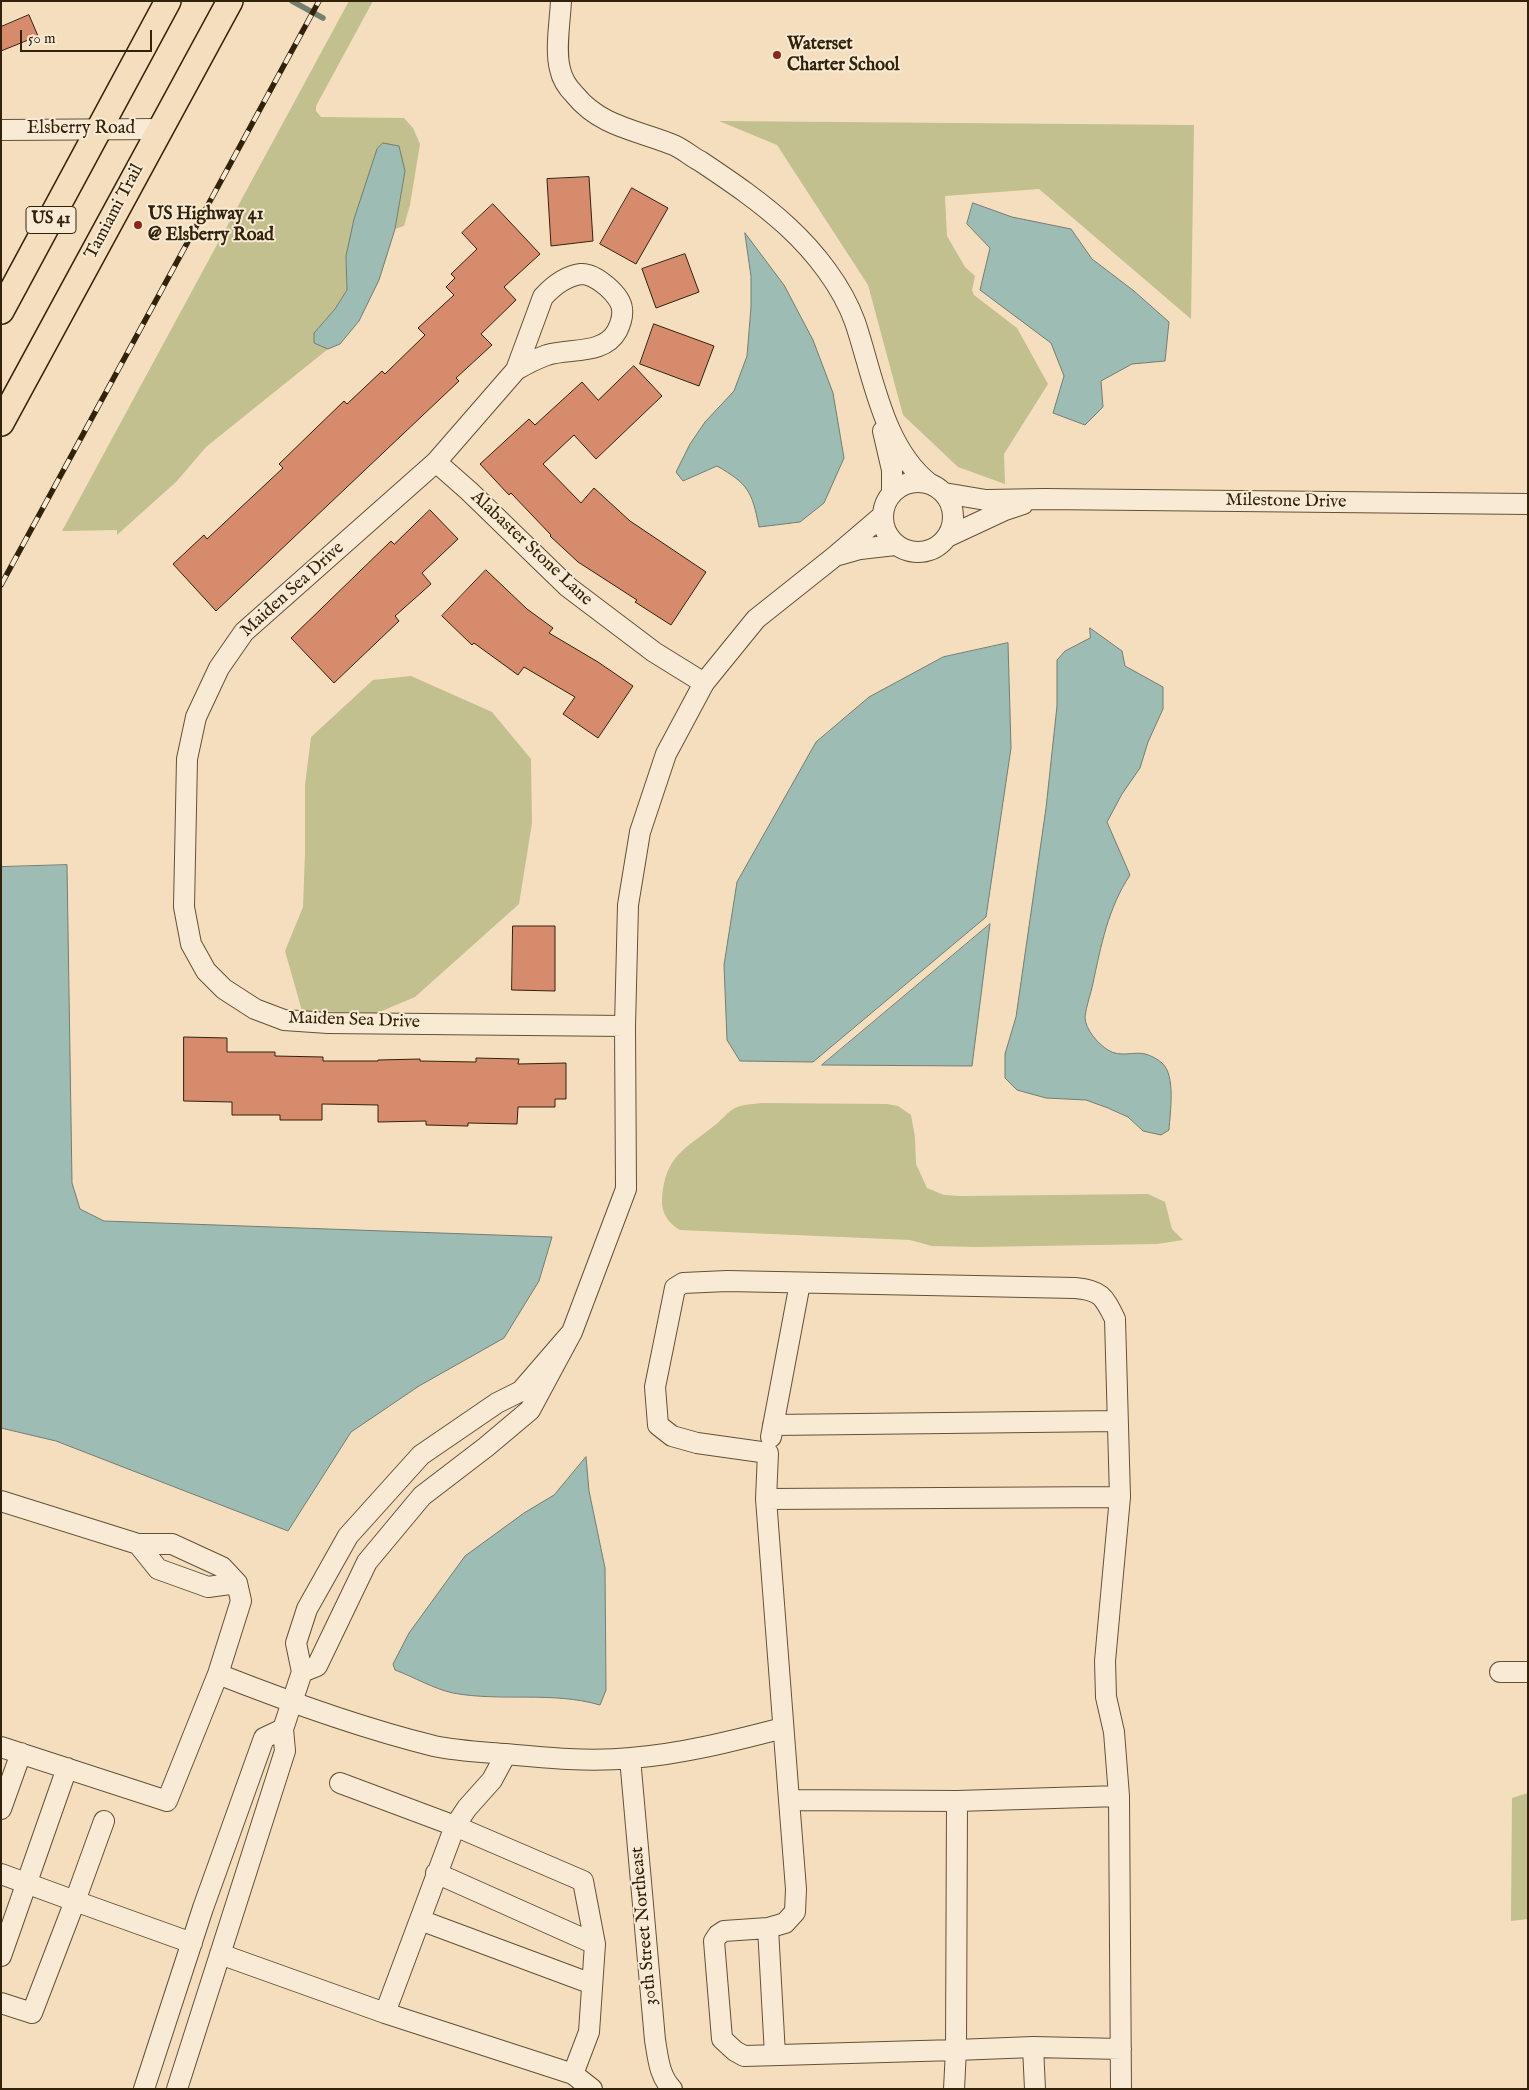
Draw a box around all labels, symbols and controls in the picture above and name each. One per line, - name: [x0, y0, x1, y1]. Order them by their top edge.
- scale bar: [22, 20, 155, 52]
- text: 50 m: [28, 29, 56, 48]
- place label: Waterset Charter School: [787, 34, 900, 76]
- marker: Waterset Charter School: [771, 49, 783, 61]
- street label: Elsberry Road: [27, 118, 135, 140]
- street label: Tamiami Trail: [81, 161, 149, 263]
- place label: US Highway 41 @ Elsberry Road: [148, 204, 274, 246]
- road number: US 41: [26, 206, 76, 234]
- marker: US Highway 41 @ Elsberry Road: [132, 219, 144, 231]
- street label: Alabaster Stone Lane: [466, 487, 596, 611]
- street label: Milestone Drive: [1225, 490, 1347, 514]
- street label: Maiden Sea Drive: [237, 538, 349, 642]
- street label: Maiden Sea Drive: [288, 1008, 420, 1034]
- street label: 30th Street Northeast: [627, 1846, 663, 2006]

